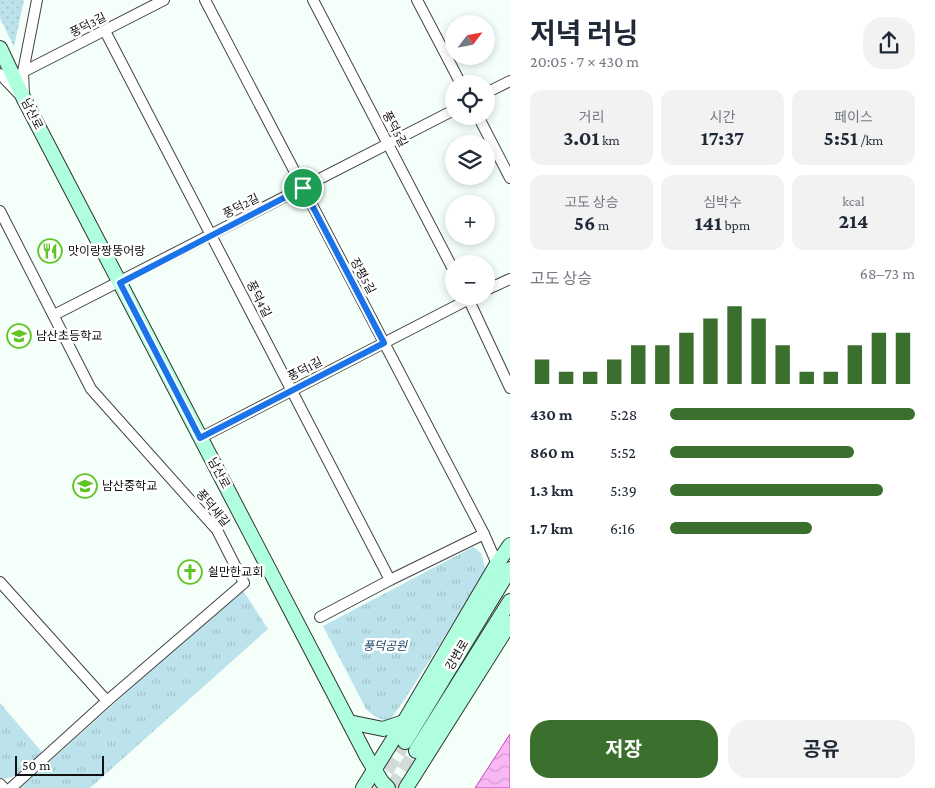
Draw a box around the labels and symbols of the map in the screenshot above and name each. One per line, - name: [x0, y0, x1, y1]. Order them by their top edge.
- street label: 풍덕3길: [68, 10, 108, 40]
- north arrow: [445, 15, 495, 65]
- street label: 남산로: [18, 96, 46, 132]
- street label: 풍덕5길: [380, 109, 410, 149]
- pin: [282, 167, 324, 209]
- street label: 풍덕2길: [221, 191, 261, 221]
- restaurant icon: 맛이랑짱뚱어랑: [37, 238, 63, 264]
- place label: 맛이랑짱뚱어랑: [68, 244, 145, 258]
- street label: 장평5길: [348, 256, 378, 296]
- street label: 풍덕4길: [244, 278, 274, 320]
- school or university icon: 남산초등학교: [6, 323, 32, 349]
- place label: 남산초등학교: [36, 329, 102, 343]
- street label: 풍덕1길: [285, 354, 325, 384]
- street label: 남산로: [205, 455, 233, 491]
- school or university icon: 남산중학교: [72, 473, 98, 499]
- place label: 남산중학교: [102, 479, 157, 493]
- street label: 풍덕새길: [193, 487, 233, 529]
- church icon: 쉴만한교회: [177, 559, 203, 585]
- place label: 쉴만한교회: [208, 565, 263, 579]
- street label: 강변로: [442, 637, 472, 673]
- park label: 풍덕공원: [363, 639, 408, 653]
- scale bar: [15, 753, 104, 776]

